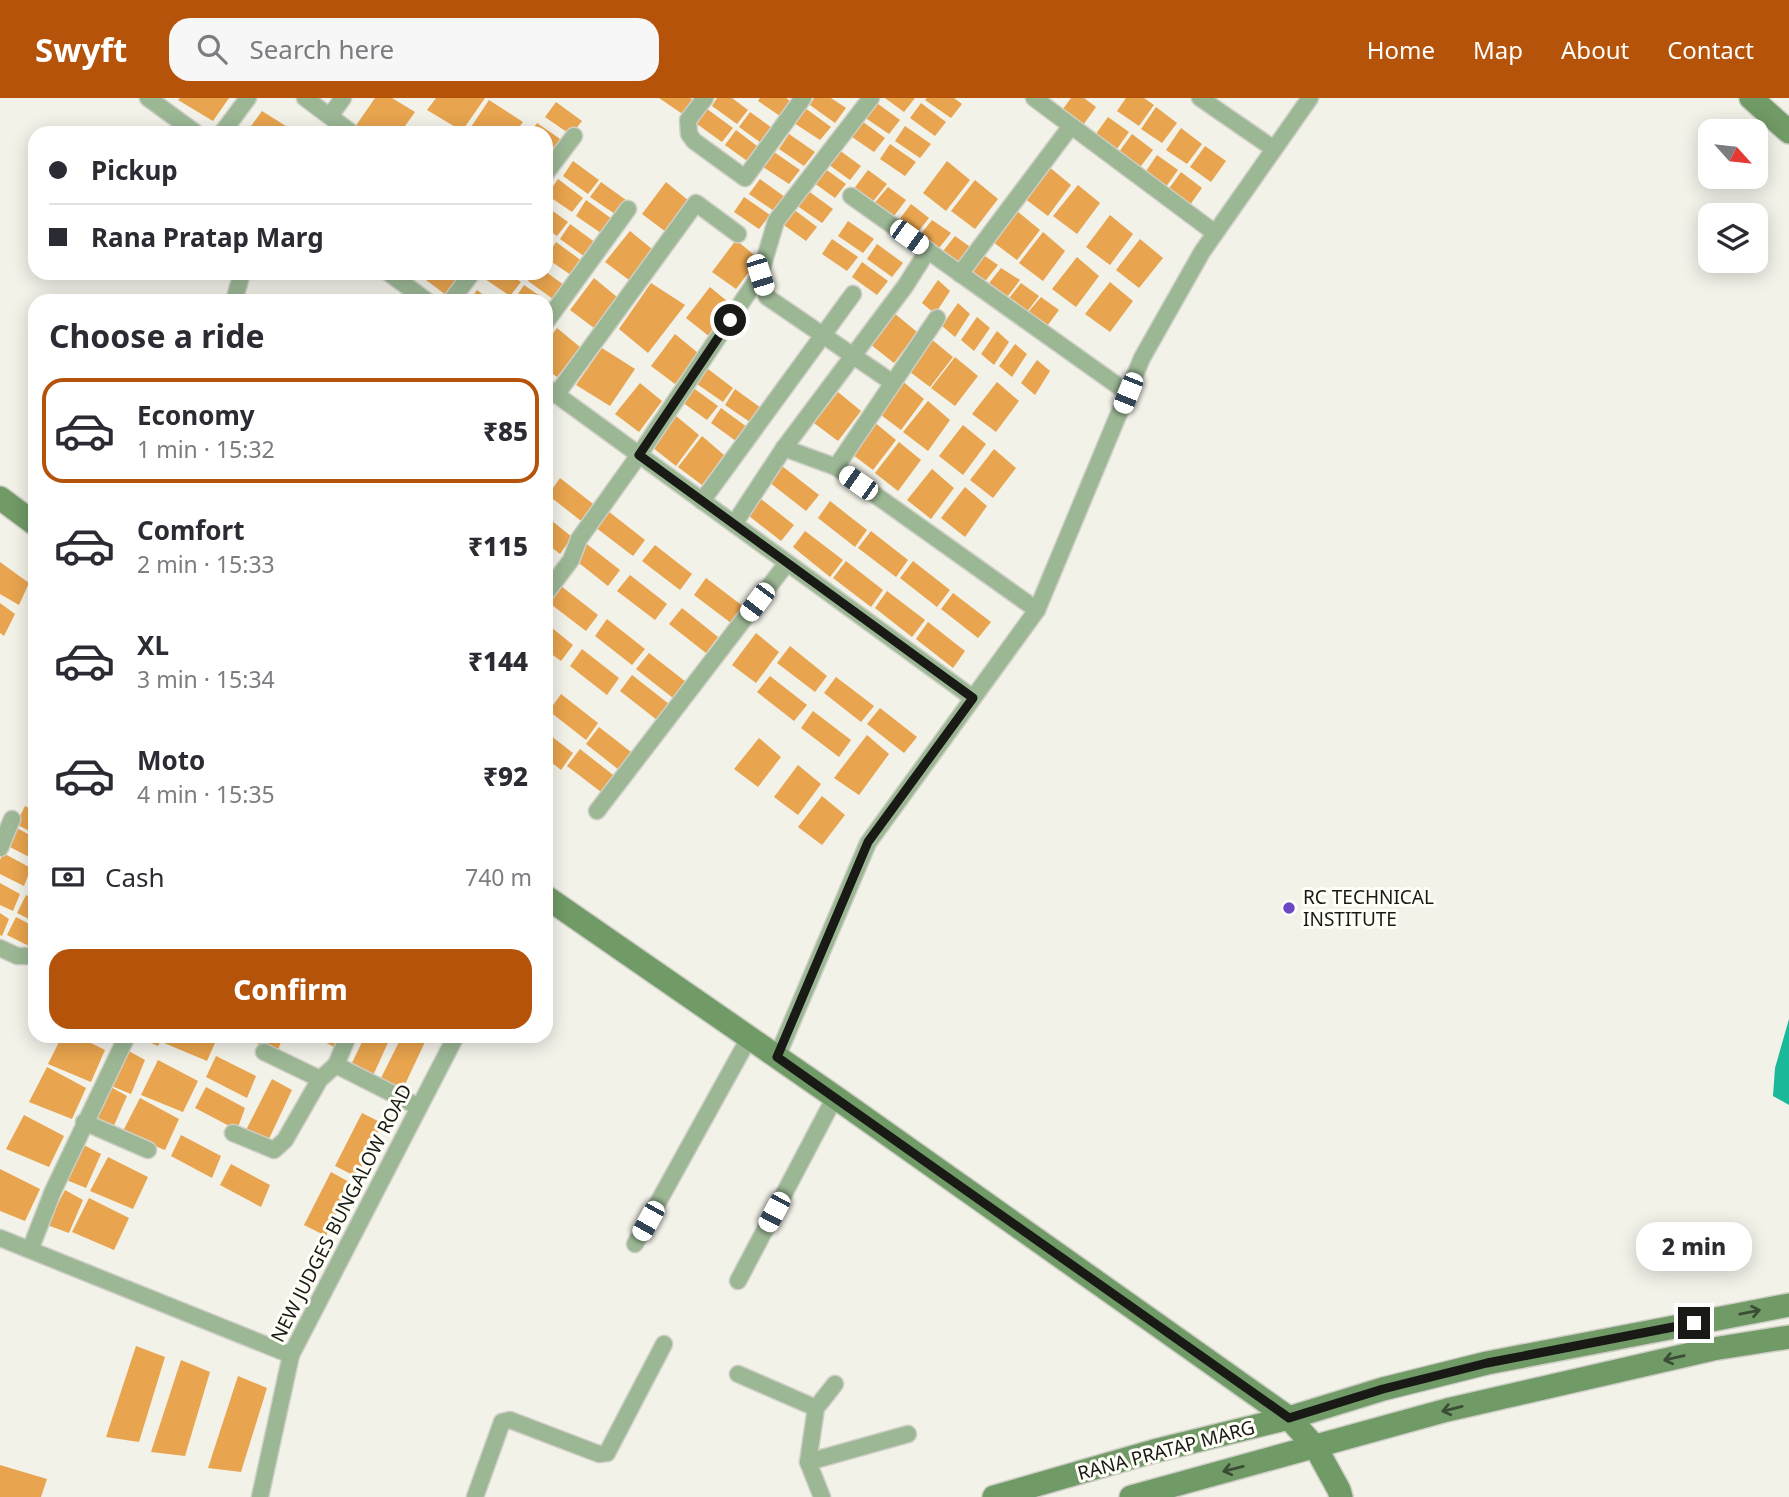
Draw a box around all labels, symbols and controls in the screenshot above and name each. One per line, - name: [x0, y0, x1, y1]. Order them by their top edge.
- search box: [169, 18, 659, 81]
- text: Swyft: [35, 27, 127, 72]
- icon: search: [193, 30, 231, 68]
- text: Search here: [249, 31, 394, 67]
- text: Home: [1367, 33, 1435, 66]
- text: Map: [1473, 33, 1523, 66]
- text: About: [1561, 33, 1629, 66]
- text: Contact: [1667, 33, 1754, 66]
- north arrow: [1698, 119, 1768, 189]
- map controls: [1698, 119, 1768, 273]
- text: Pickup: [91, 152, 178, 188]
- button: layers: [1698, 203, 1768, 273]
- car: [886, 216, 933, 258]
- text: Rana Pratap Marg: [91, 219, 324, 255]
- car: [744, 252, 777, 298]
- route start: [714, 304, 746, 336]
- text: Choose a ride: [49, 314, 265, 357]
- car: [1111, 370, 1146, 416]
- text: Economy: [137, 397, 255, 433]
- icon: car: [53, 399, 116, 462]
- text: ₹85: [483, 413, 528, 449]
- text: 1 min · 15:32: [137, 433, 275, 465]
- car: [835, 462, 882, 504]
- text: Comfort: [137, 512, 245, 548]
- icon: car: [53, 514, 116, 577]
- text: ₹115: [468, 528, 528, 564]
- text: 2 min · 15:33: [137, 548, 275, 580]
- car: [736, 579, 779, 625]
- text: XL: [137, 627, 169, 663]
- icon: car: [53, 629, 116, 692]
- text: ₹144: [468, 643, 528, 679]
- text: 3 min · 15:34: [137, 663, 275, 695]
- text: Moto: [137, 742, 205, 778]
- icon: car: [53, 744, 116, 807]
- text: ₹92: [483, 758, 528, 794]
- text: 4 min · 15:35: [137, 778, 275, 810]
- icon: cash: [49, 858, 87, 896]
- text: Cash: [105, 859, 165, 895]
- text: 740 m: [465, 861, 532, 893]
- place label: RC TECHNICAL INSTITUTE: [1303, 884, 1434, 932]
- marker: RC TECHNICAL INSTITUTE: [1281, 900, 1297, 916]
- button: Confirm: [49, 949, 532, 1029]
- street label: NEW JUDGES BUNGALOW ROAD: [264, 1080, 418, 1346]
- car: [755, 1189, 794, 1235]
- car: [629, 1198, 668, 1244]
- callout: 2 min: [1636, 1222, 1752, 1270]
- text: 2 min: [1662, 1230, 1726, 1262]
- one-way arrow: [1738, 1305, 1761, 1318]
- route end: [1678, 1307, 1710, 1339]
- one-way arrow: [1663, 1352, 1686, 1365]
- one-way arrow: [1441, 1403, 1464, 1416]
- street label: RANA PRATAP MARG: [1075, 1414, 1257, 1486]
- one-way arrow: [1222, 1463, 1244, 1476]

